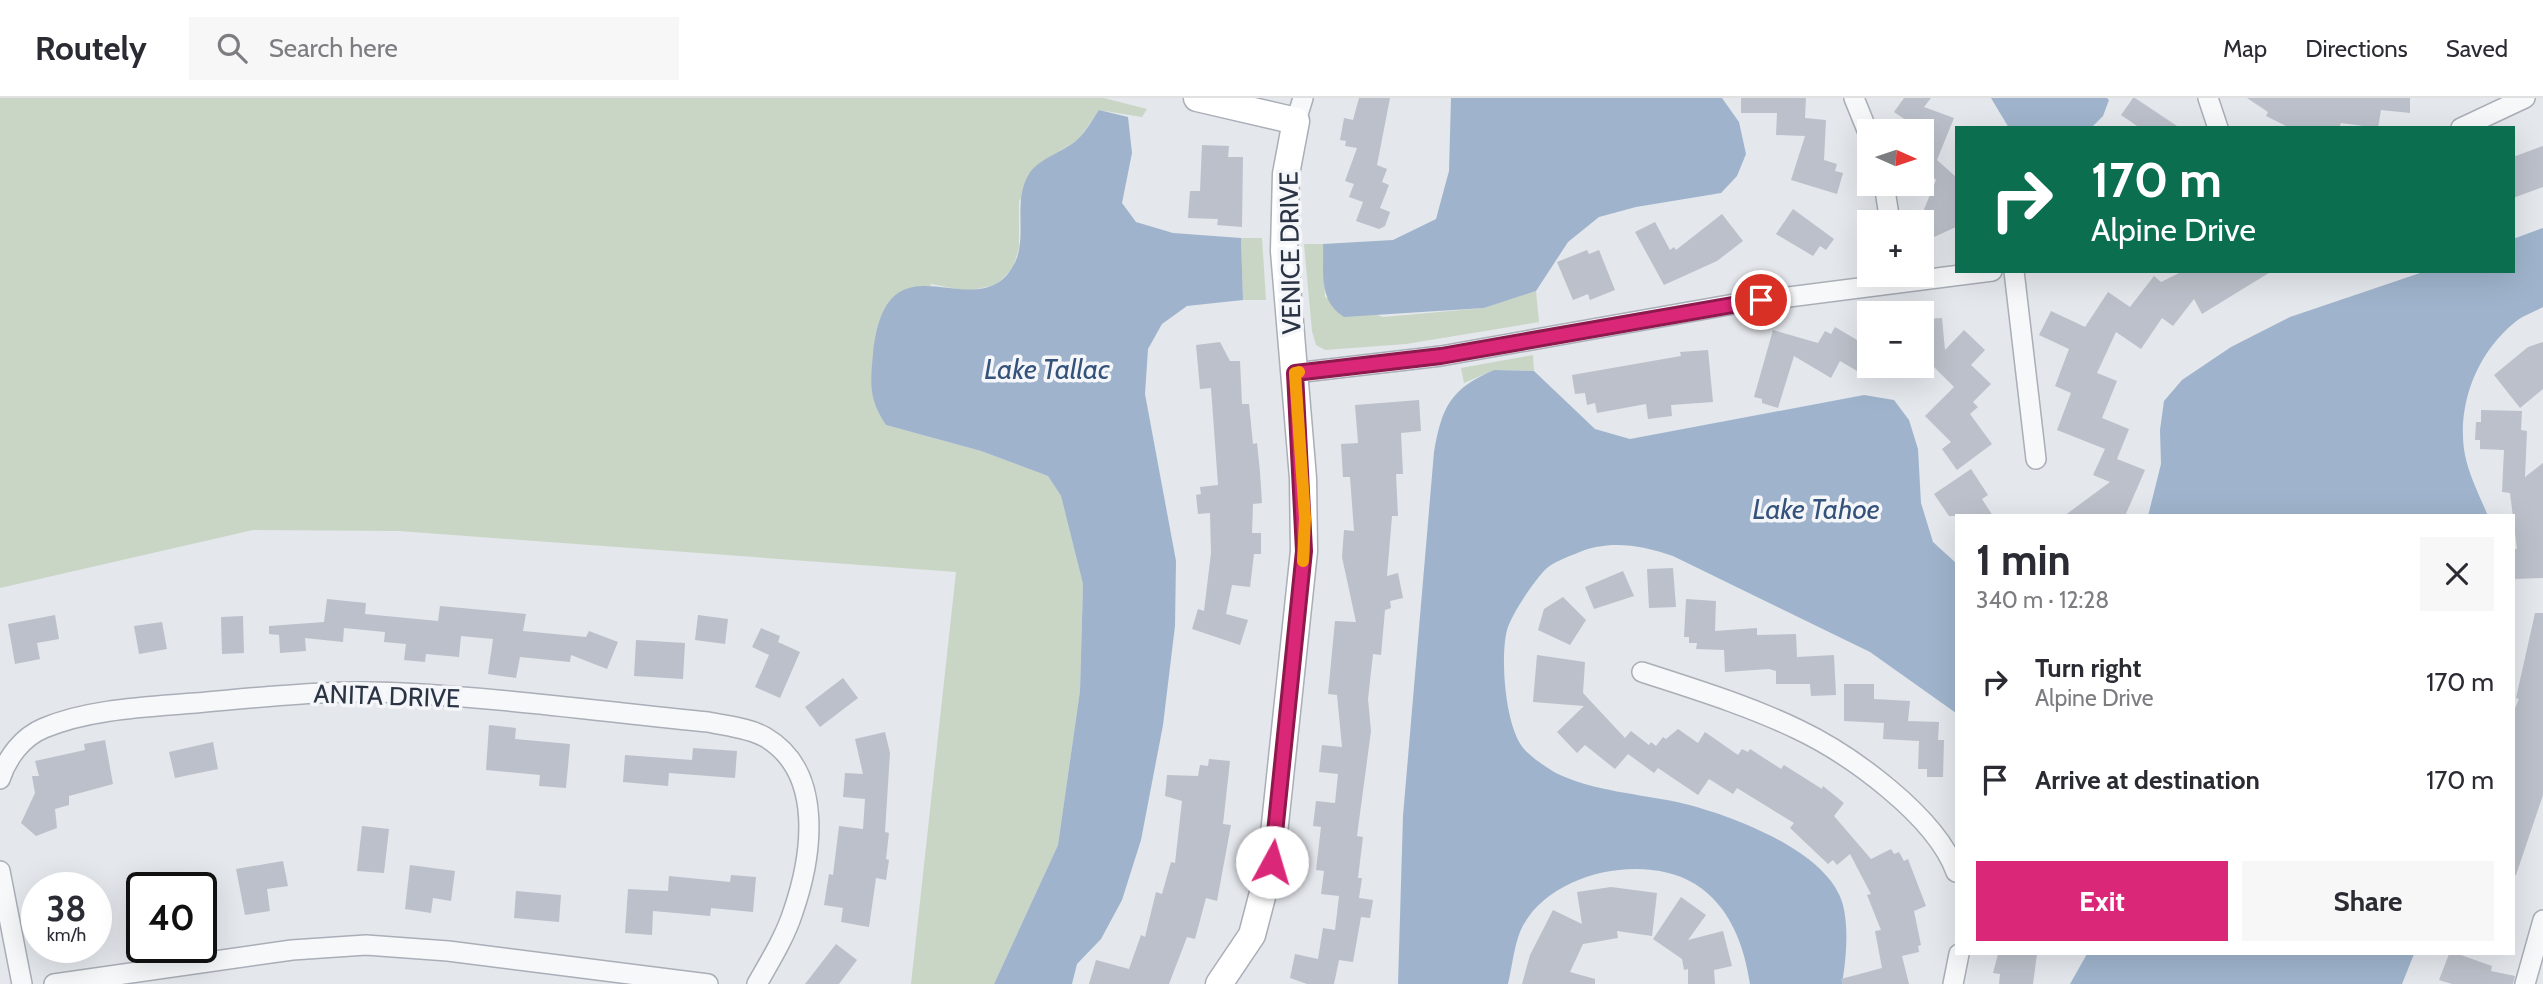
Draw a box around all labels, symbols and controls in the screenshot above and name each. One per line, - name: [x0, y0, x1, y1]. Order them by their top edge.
- search box: [189, 17, 679, 80]
- text: Routely: [35, 28, 147, 68]
- icon: search: [213, 29, 251, 67]
- text: Search here: [269, 32, 398, 64]
- text: Map: [2223, 34, 2267, 63]
- text: Directions: [2305, 34, 2408, 63]
- text: Saved: [2446, 34, 2508, 63]
- north arrow: [1857, 119, 1934, 196]
- map controls: [1857, 119, 1934, 378]
- text: 170 m: [2091, 150, 2222, 209]
- icon: right: [1976, 154, 2067, 245]
- street label: VENICE DRIVE: [1273, 171, 1307, 335]
- button: +: [1857, 210, 1934, 287]
- text: Alpine Drive: [2091, 210, 2256, 249]
- pin: [1731, 270, 1791, 330]
- icon: arrive: [1742, 281, 1780, 319]
- button: −: [1857, 301, 1934, 378]
- water label: Lake Tallac: [984, 352, 1110, 386]
- water label: Lake Tahoe: [1752, 492, 1880, 526]
- text: 1 min: [1976, 534, 2071, 586]
- button: close: [2420, 537, 2494, 611]
- text: 340 m · 12:28: [1976, 586, 2109, 614]
- text: Turn right: [2035, 652, 2141, 684]
- icon: right: [1976, 663, 2014, 701]
- text: 170 m: [2426, 666, 2494, 698]
- street label: ANITA DRIVE: [313, 677, 461, 715]
- text: Alpine Drive: [2035, 684, 2154, 712]
- icon: arrive: [1976, 761, 2014, 799]
- text: Arrive at destination: [2035, 764, 2260, 796]
- text: 170 m: [2426, 764, 2494, 796]
- position arrow: [1235, 825, 1309, 899]
- button: Exit: [1976, 861, 2228, 941]
- button: Share: [2242, 861, 2494, 941]
- speed limit sign: 40: [126, 872, 217, 963]
- text: 38: [46, 887, 87, 930]
- text: km/h: [47, 924, 86, 946]

